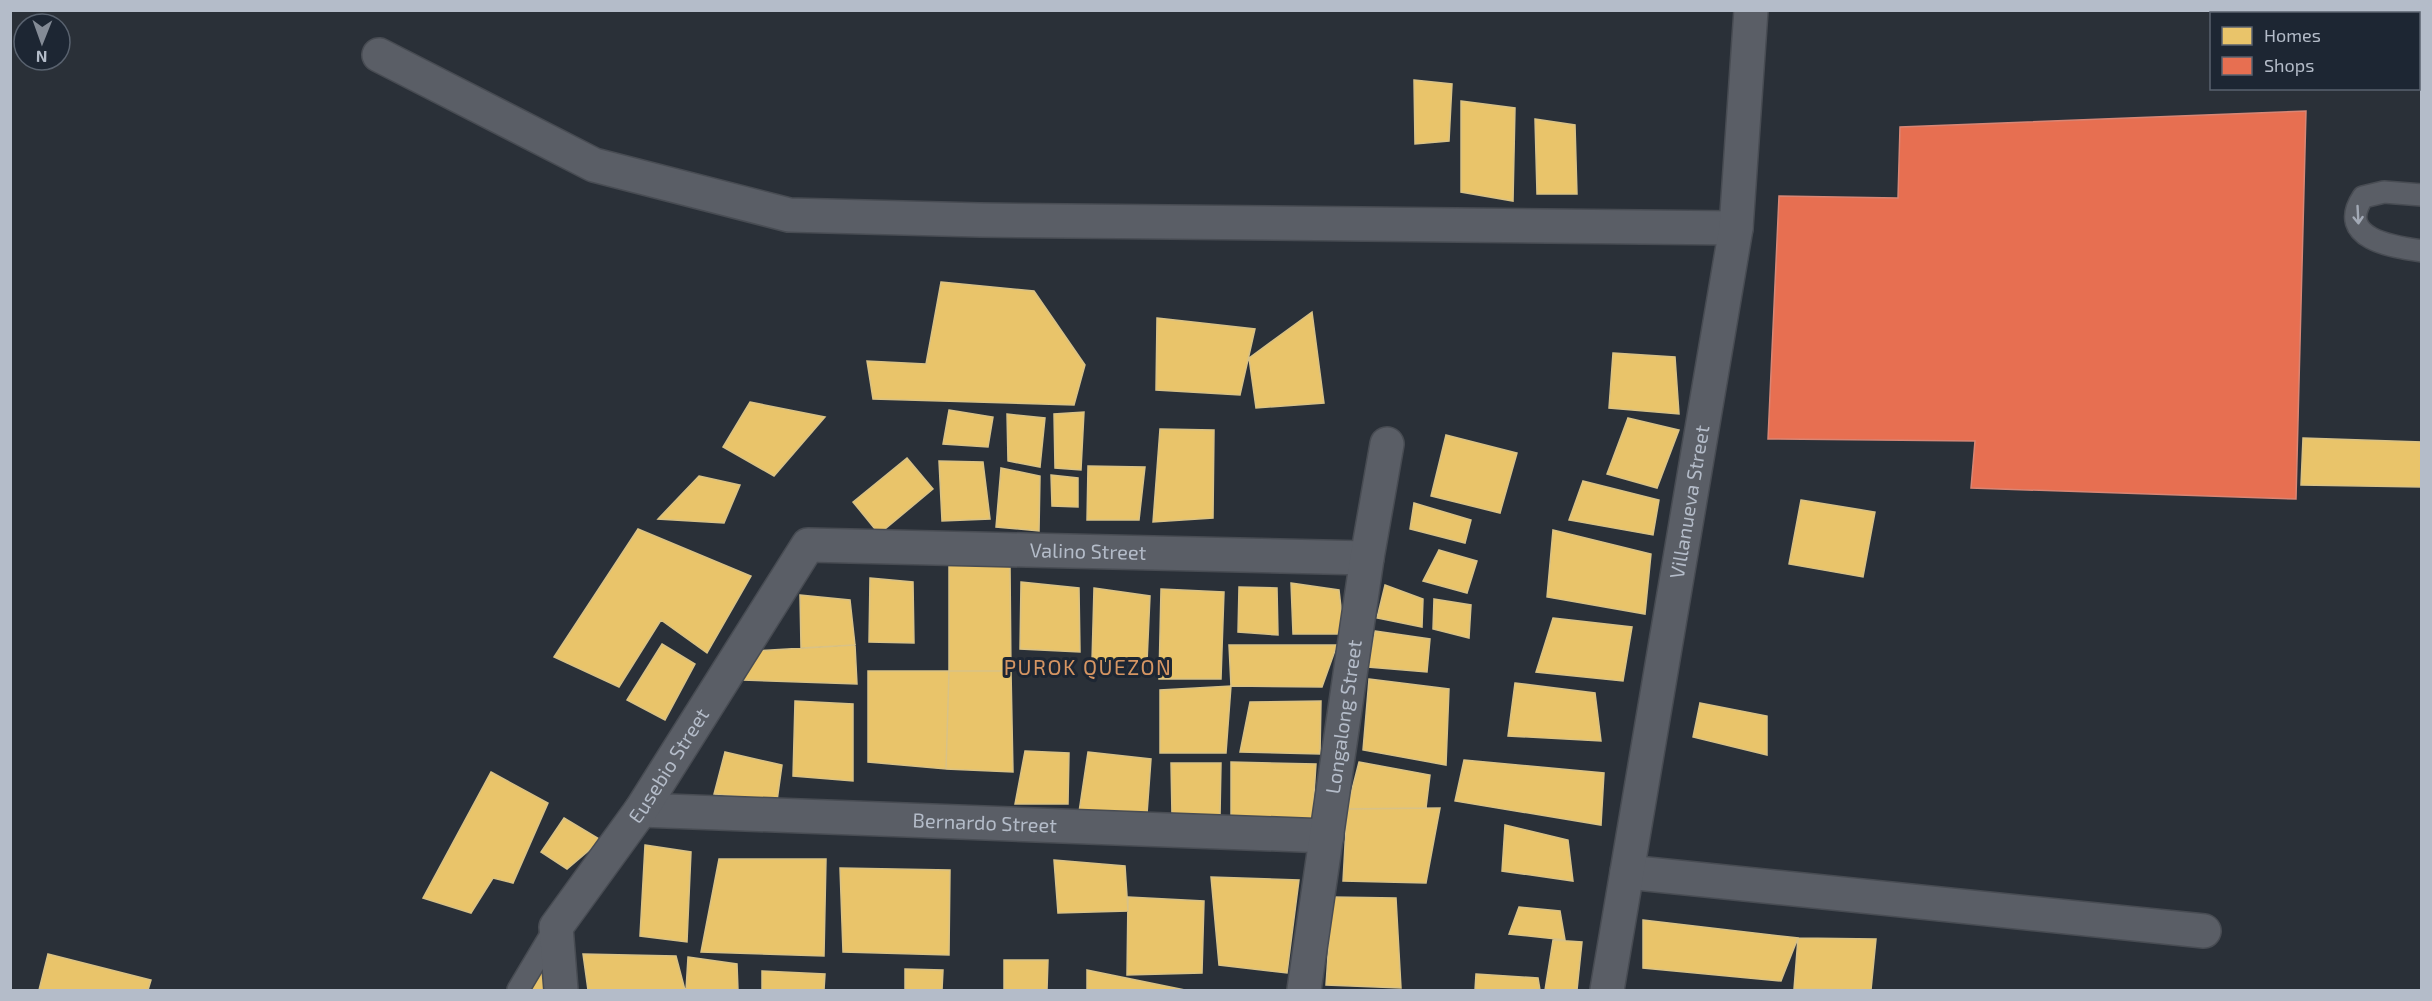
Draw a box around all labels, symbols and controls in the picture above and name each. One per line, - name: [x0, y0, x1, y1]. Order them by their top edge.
- north arrow: [12, 12, 72, 72]
- legend: [2210, 12, 2420, 90]
- text: Homes: [2264, 24, 2321, 46]
- text: N: [36, 48, 48, 67]
- text: Shops: [2264, 54, 2314, 76]
- one-way arrow: [2353, 205, 2364, 224]
- street label: Villanueva Street: [1664, 423, 1713, 580]
- street label: Valino Street: [1029, 537, 1147, 564]
- street label: Longalong Street: [1320, 638, 1366, 795]
- district label: PUROK QUEZON: [1004, 654, 1172, 680]
- street label: Eusebio Street: [623, 703, 713, 827]
- street label: Bernardo Street: [912, 807, 1058, 837]

